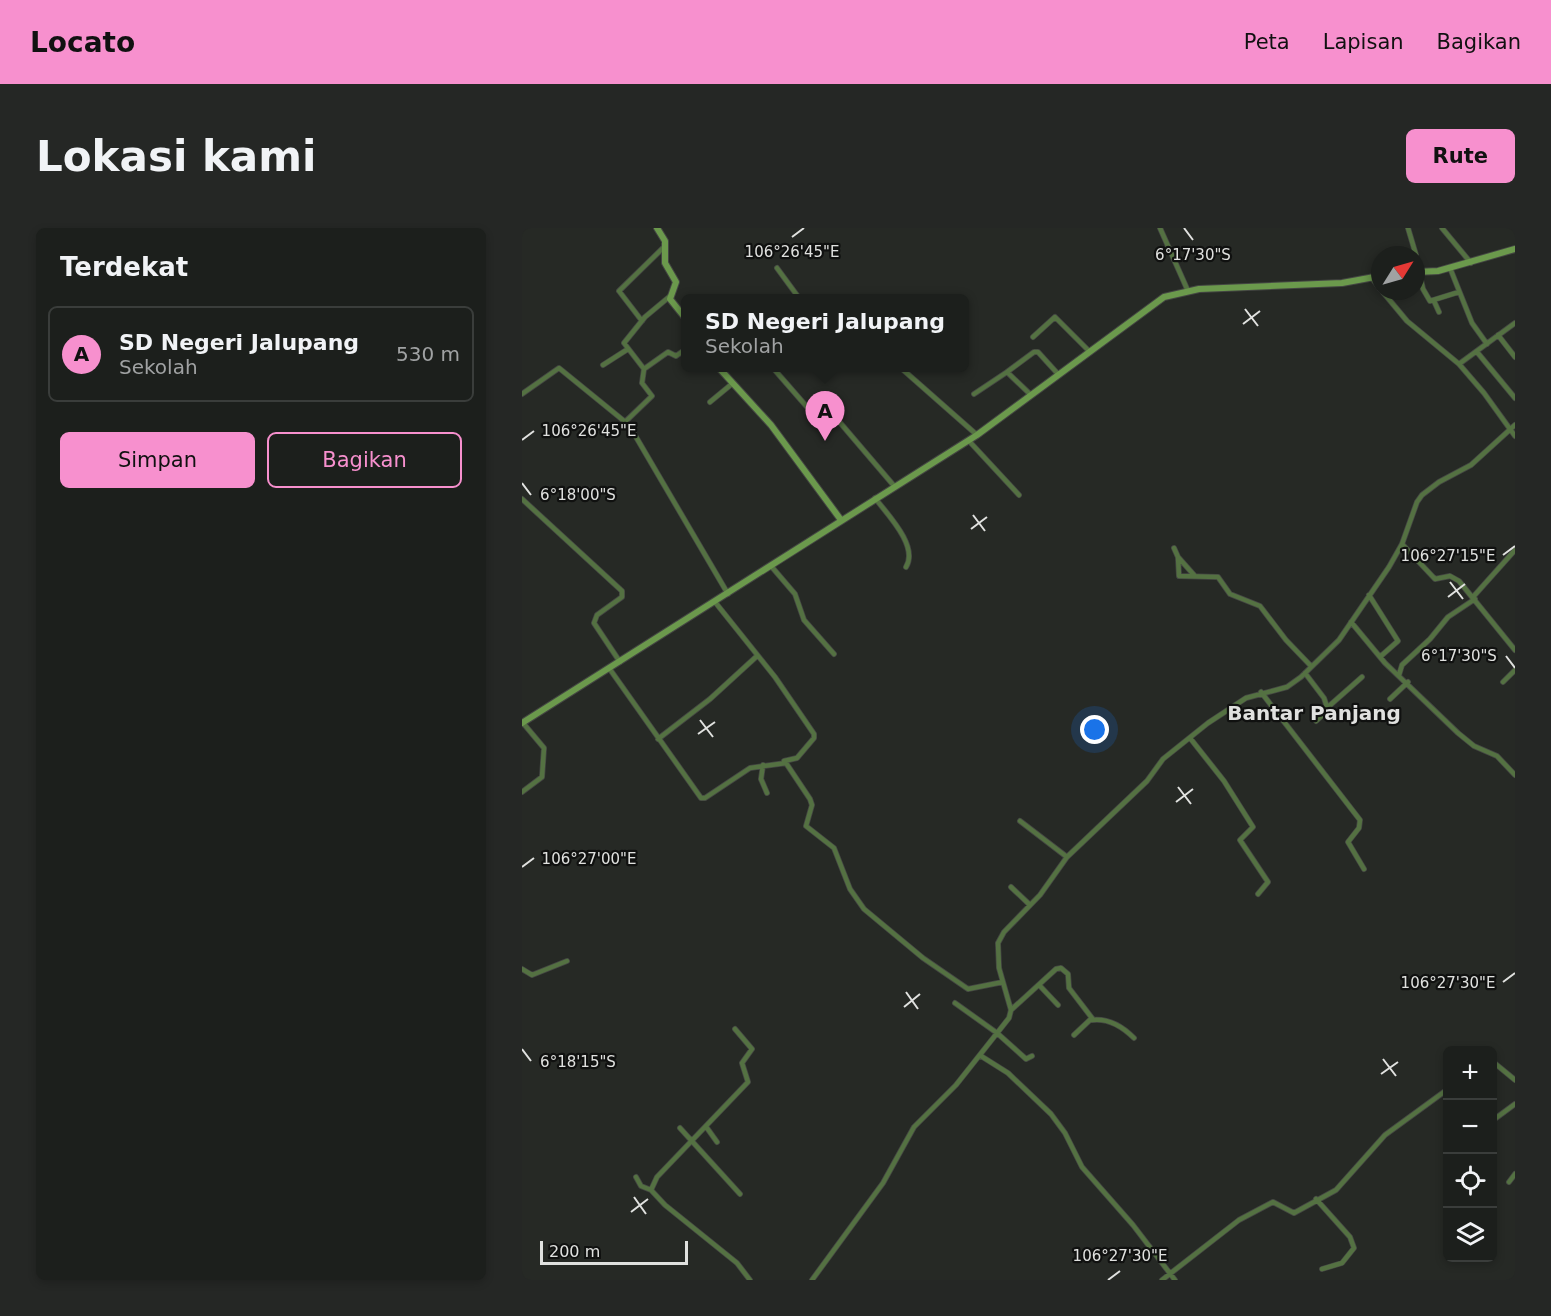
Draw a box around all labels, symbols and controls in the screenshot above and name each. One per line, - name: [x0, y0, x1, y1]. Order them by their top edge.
- text: Locato: [30, 26, 135, 59]
- text: Peta: [1244, 30, 1290, 54]
- text: Lapisan: [1323, 30, 1404, 54]
- text: Bagikan: [1437, 30, 1521, 54]
- button: Rute: [1406, 129, 1515, 183]
- text: Lokasi kami: [36, 132, 316, 181]
- text: 106°26'45"E: [745, 243, 839, 261]
- text: 6°17'30"S: [1155, 246, 1231, 264]
- north arrow: [1371, 246, 1425, 300]
- text: Terdekat: [60, 252, 188, 282]
- popup: [681, 294, 969, 372]
- text: SD Negeri Jalupang: [705, 309, 945, 334]
- text: SD Negeri Jalupang: [119, 330, 359, 355]
- text: Sekolah: [705, 334, 784, 358]
- text: A: [74, 342, 89, 366]
- text: 530 m: [396, 342, 460, 366]
- text: Sekolah: [119, 355, 198, 379]
- pin: A: [806, 392, 844, 441]
- text: 106°26'45"E: [542, 422, 636, 440]
- button: Simpan: [60, 432, 255, 488]
- button: Bagikan: [267, 432, 462, 488]
- text: 6°18'00"S: [540, 486, 616, 504]
- text: 106°27'15"E: [1401, 547, 1495, 565]
- text: 6°17'30"S: [1421, 647, 1497, 665]
- district label: Bantar Panjang: [1227, 701, 1401, 725]
- your location: [1080, 715, 1109, 744]
- text: 106°27'00"E: [542, 850, 636, 868]
- text: 106°27'30"E: [1401, 974, 1495, 992]
- map controls: [1443, 1046, 1497, 1262]
- button: +: [1443, 1046, 1497, 1100]
- text: 6°18'15"S: [540, 1053, 616, 1071]
- button: −: [1443, 1100, 1497, 1154]
- button: locate: [1443, 1154, 1497, 1208]
- button: layers: [1443, 1208, 1497, 1262]
- scale bar: [540, 1238, 688, 1266]
- text: 200 m: [549, 1242, 600, 1261]
- text: 106°27'30"E: [1073, 1247, 1167, 1265]

